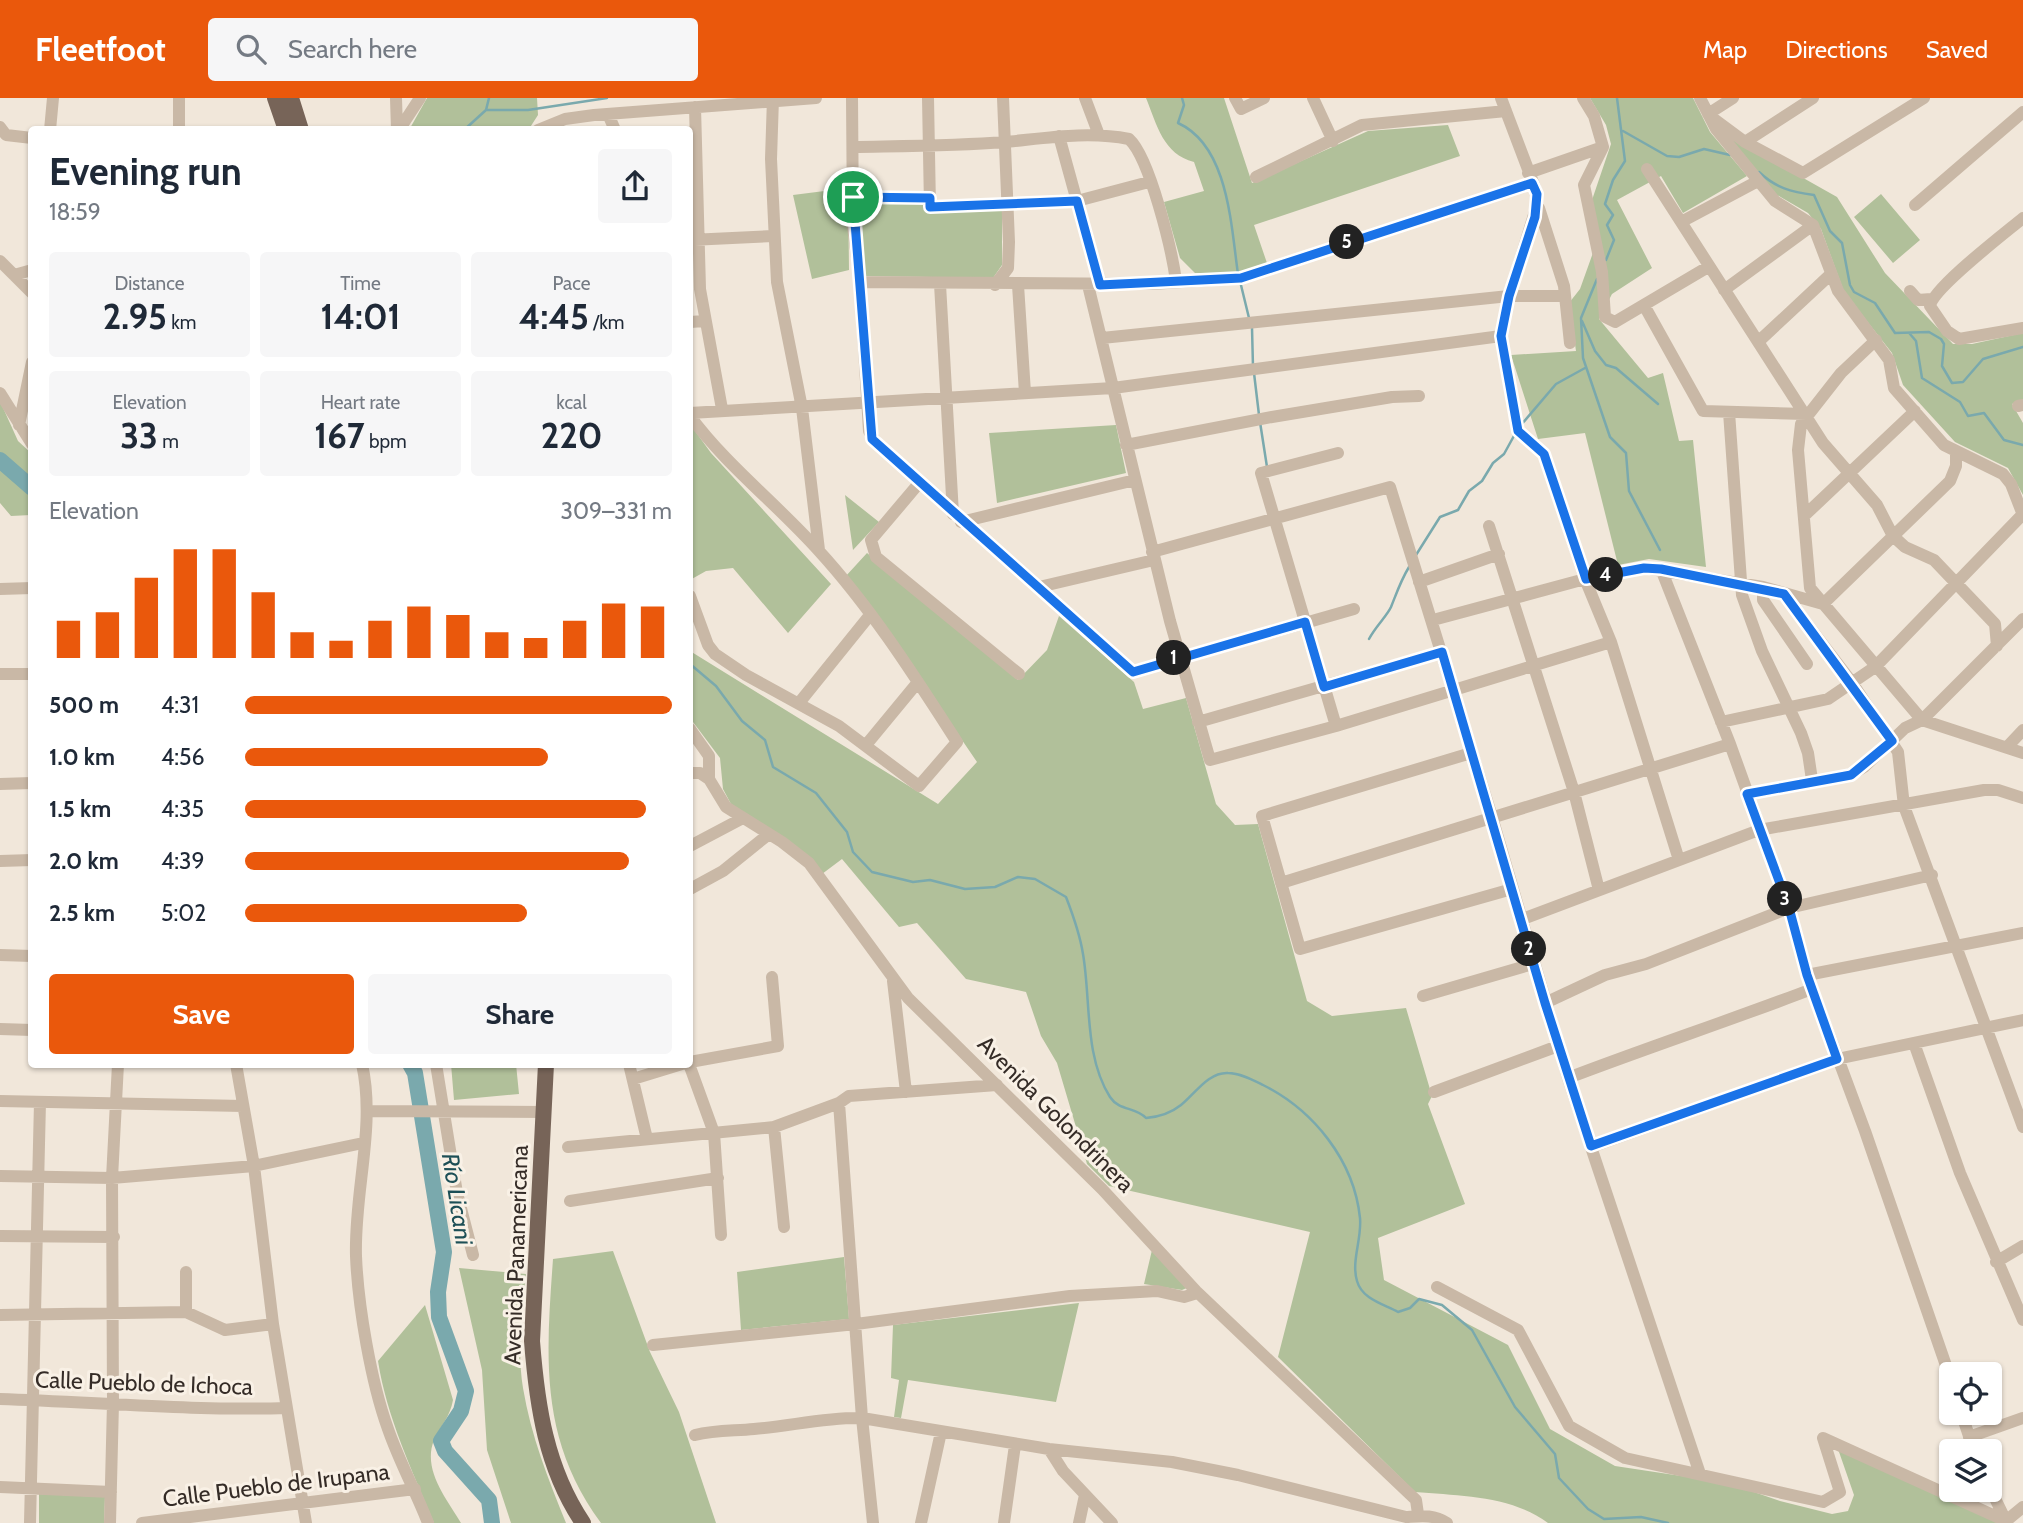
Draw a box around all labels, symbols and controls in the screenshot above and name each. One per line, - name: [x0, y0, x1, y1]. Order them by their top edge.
- search box: [208, 18, 698, 81]
- text: Fleetfoot: [35, 29, 166, 69]
- icon: search: [232, 30, 270, 68]
- text: Search here: [288, 33, 417, 65]
- text: Map: [1703, 35, 1747, 64]
- text: Directions: [1785, 35, 1888, 64]
- text: Saved: [1926, 35, 1988, 64]
- text: Evening run: [49, 148, 242, 195]
- button: share: [598, 149, 672, 223]
- pin: [823, 167, 883, 227]
- icon: arrive: [834, 178, 872, 216]
- text: 18:59: [49, 198, 101, 226]
- pin: 5: [1330, 225, 1364, 260]
- text: 5: [1341, 230, 1352, 253]
- text: Distance: [115, 272, 184, 295]
- text: Time: [340, 272, 381, 295]
- text: Pace: [553, 272, 590, 295]
- text: 2.95: [103, 295, 167, 338]
- text: 14:01: [320, 295, 401, 338]
- text: 4:45: [519, 295, 589, 338]
- text: km: [167, 311, 196, 334]
- text: /km: [589, 311, 624, 334]
- text: Elevation: [112, 391, 187, 414]
- text: Heart rate: [321, 391, 400, 414]
- text: kcal: [556, 391, 587, 414]
- text: 33: [120, 414, 158, 457]
- text: 167: [314, 414, 365, 457]
- text: 220: [541, 414, 602, 457]
- text: m: [158, 430, 179, 453]
- text: bpm: [365, 430, 407, 453]
- text: Elevation: [49, 497, 139, 525]
- text: 309–331 m: [560, 497, 672, 525]
- pin: 4: [1588, 558, 1624, 592]
- text: 4: [1600, 563, 1611, 586]
- pin: 1: [1156, 640, 1192, 676]
- text: 1: [1170, 646, 1177, 669]
- text: 500 m: [49, 691, 119, 719]
- text: 4:31: [161, 691, 199, 719]
- text: 1.0 km: [49, 743, 115, 771]
- text: 4:56: [161, 743, 205, 771]
- text: 1.5 km: [49, 795, 111, 823]
- text: 4:35: [161, 795, 204, 823]
- text: 2.0 km: [49, 847, 119, 875]
- text: 4:39: [161, 847, 205, 875]
- pin: 3: [1768, 882, 1802, 916]
- text: 3: [1779, 887, 1790, 910]
- text: 2.5 km: [49, 899, 115, 927]
- text: 5:02: [161, 899, 206, 927]
- pin: 2: [1512, 932, 1546, 966]
- text: 2: [1523, 937, 1534, 960]
- button: Save: [49, 974, 354, 1054]
- button: Share: [368, 974, 672, 1054]
- street label: Avenida Golondrinera: [972, 1030, 1140, 1198]
- street label: Avenida Panamericana: [498, 1144, 534, 1366]
- water label: Río Licani: [436, 1151, 479, 1248]
- map controls: [1939, 1362, 2002, 1502]
- button: locate: [1939, 1362, 2002, 1425]
- street label: Calle Pueblo de Ichoca: [35, 1365, 253, 1401]
- button: layers: [1939, 1439, 2002, 1502]
- street label: Calle Pueblo de Irupana: [161, 1457, 391, 1513]

